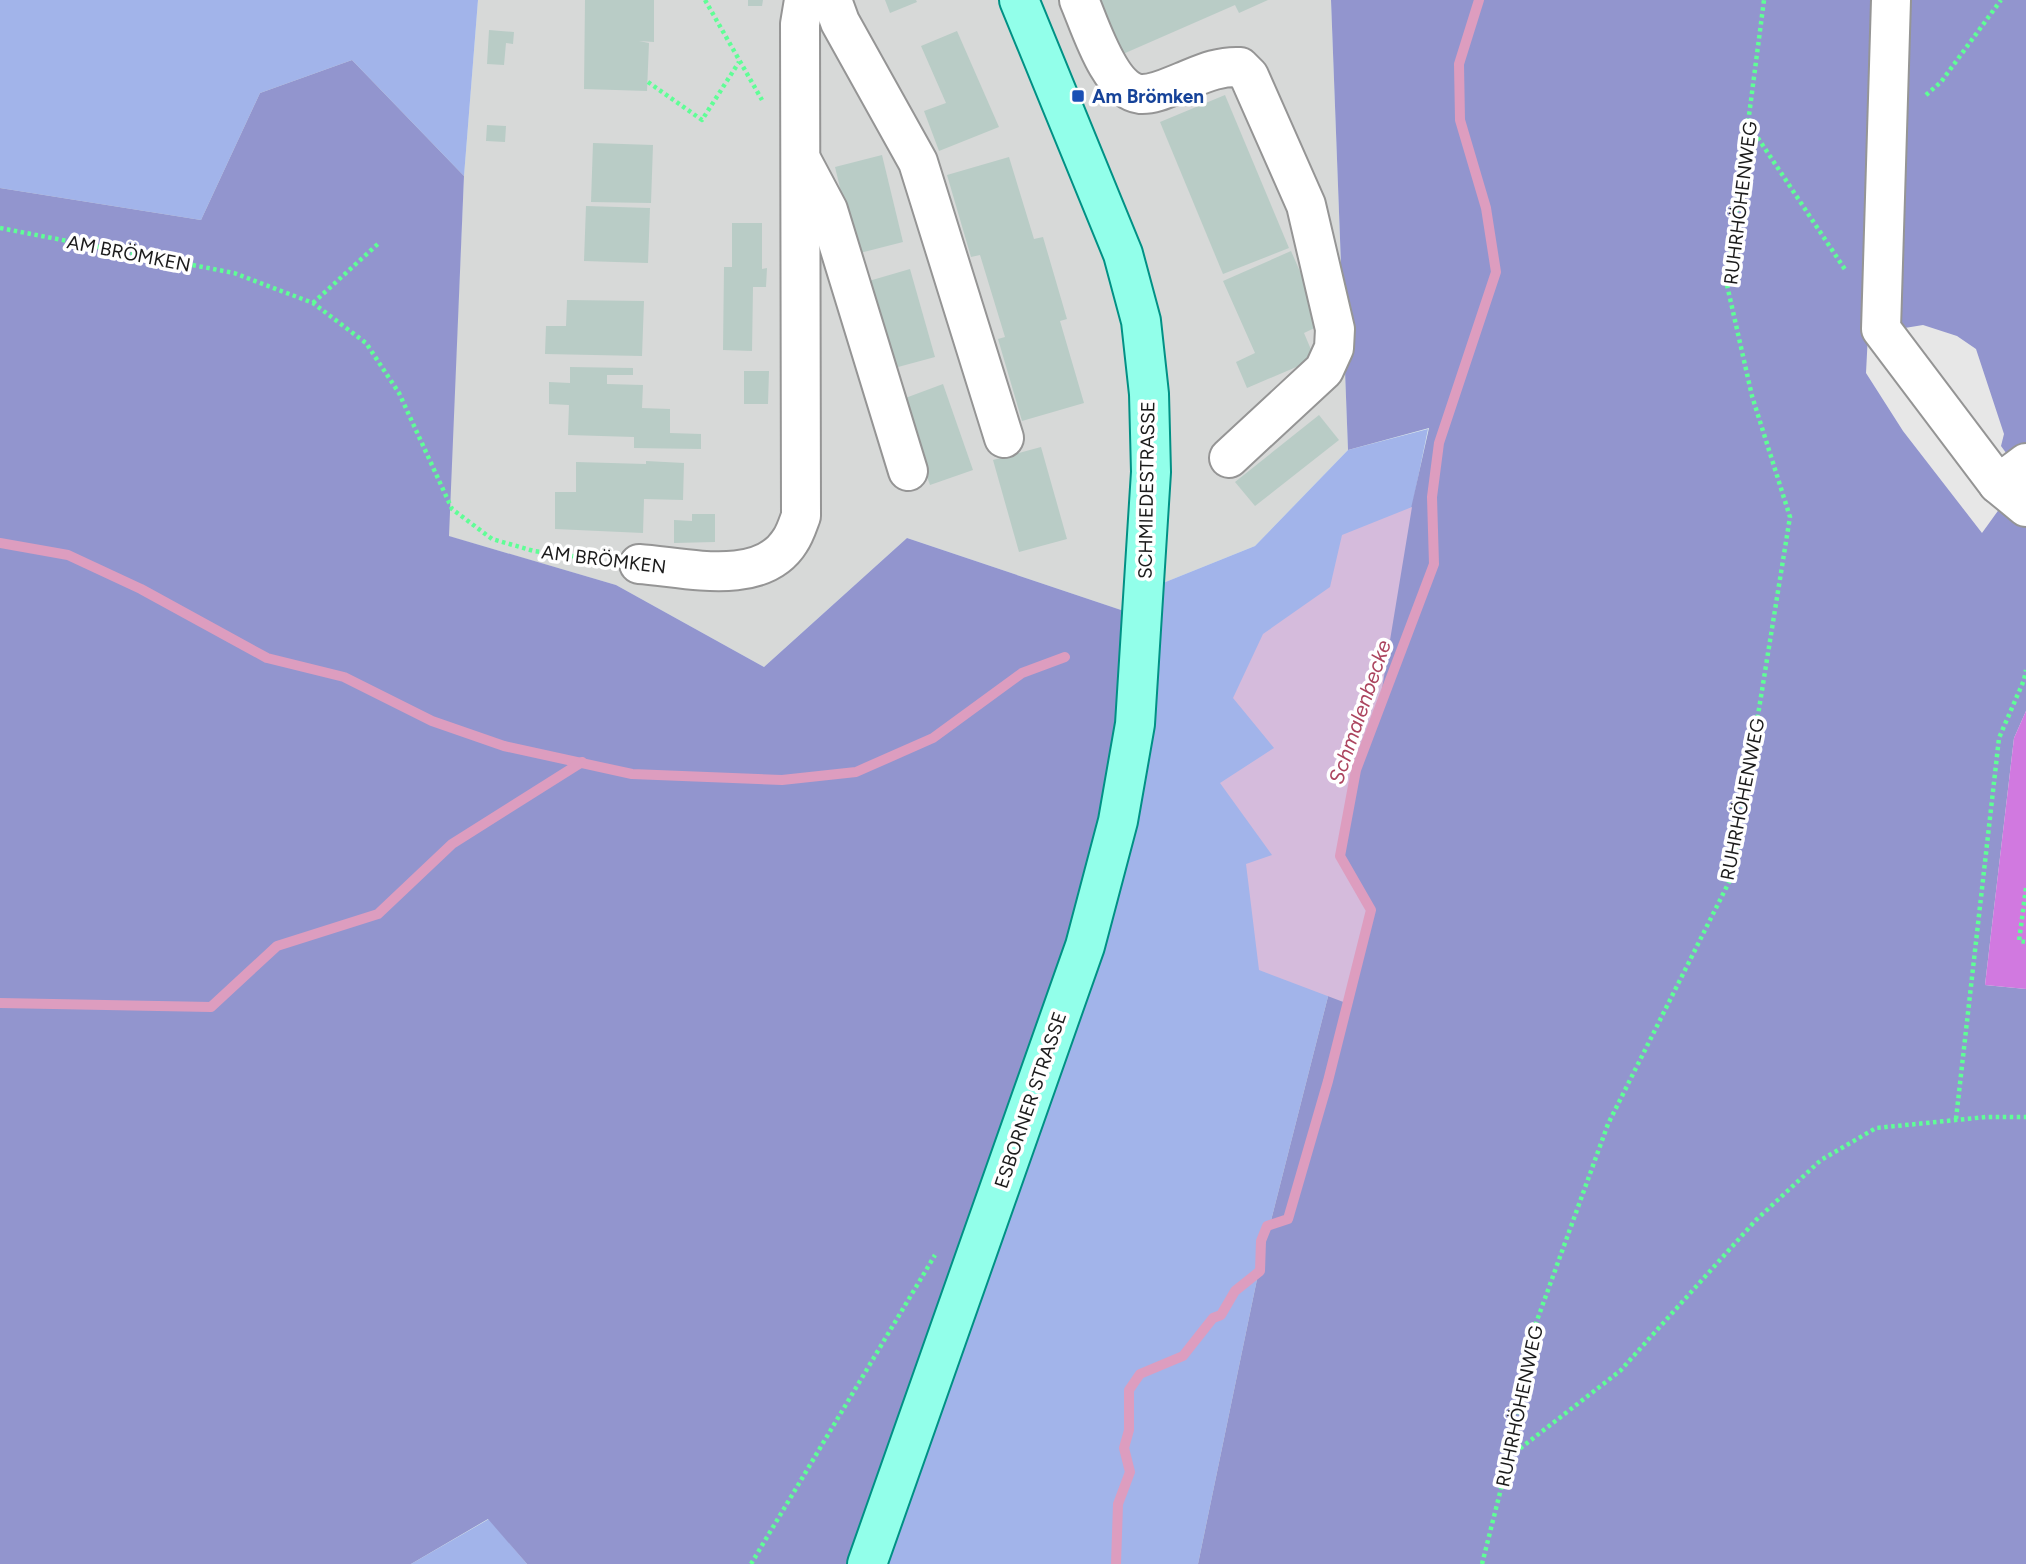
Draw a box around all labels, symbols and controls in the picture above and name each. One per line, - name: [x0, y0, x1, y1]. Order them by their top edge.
- place label: Am Brömken: [1092, 85, 1204, 108]
- marker: Am Brömken: [1070, 88, 1086, 104]
- street label: RUHRHÖHENWEG: [1719, 120, 1762, 286]
- street label: AM BRÖMKEN: [65, 230, 193, 277]
- street label: SCHMIEDESTRASSE: [1133, 401, 1160, 579]
- street label: AM BRÖMKEN: [540, 540, 668, 579]
- water label: Schmalenbecke: [1323, 636, 1396, 787]
- street label: RUHRHÖHENWEG: [1715, 716, 1769, 882]
- street label: ESBORNER STRASSE: [989, 1009, 1071, 1191]
- street label: RUHRHÖHENWEG: [1491, 1323, 1548, 1489]

